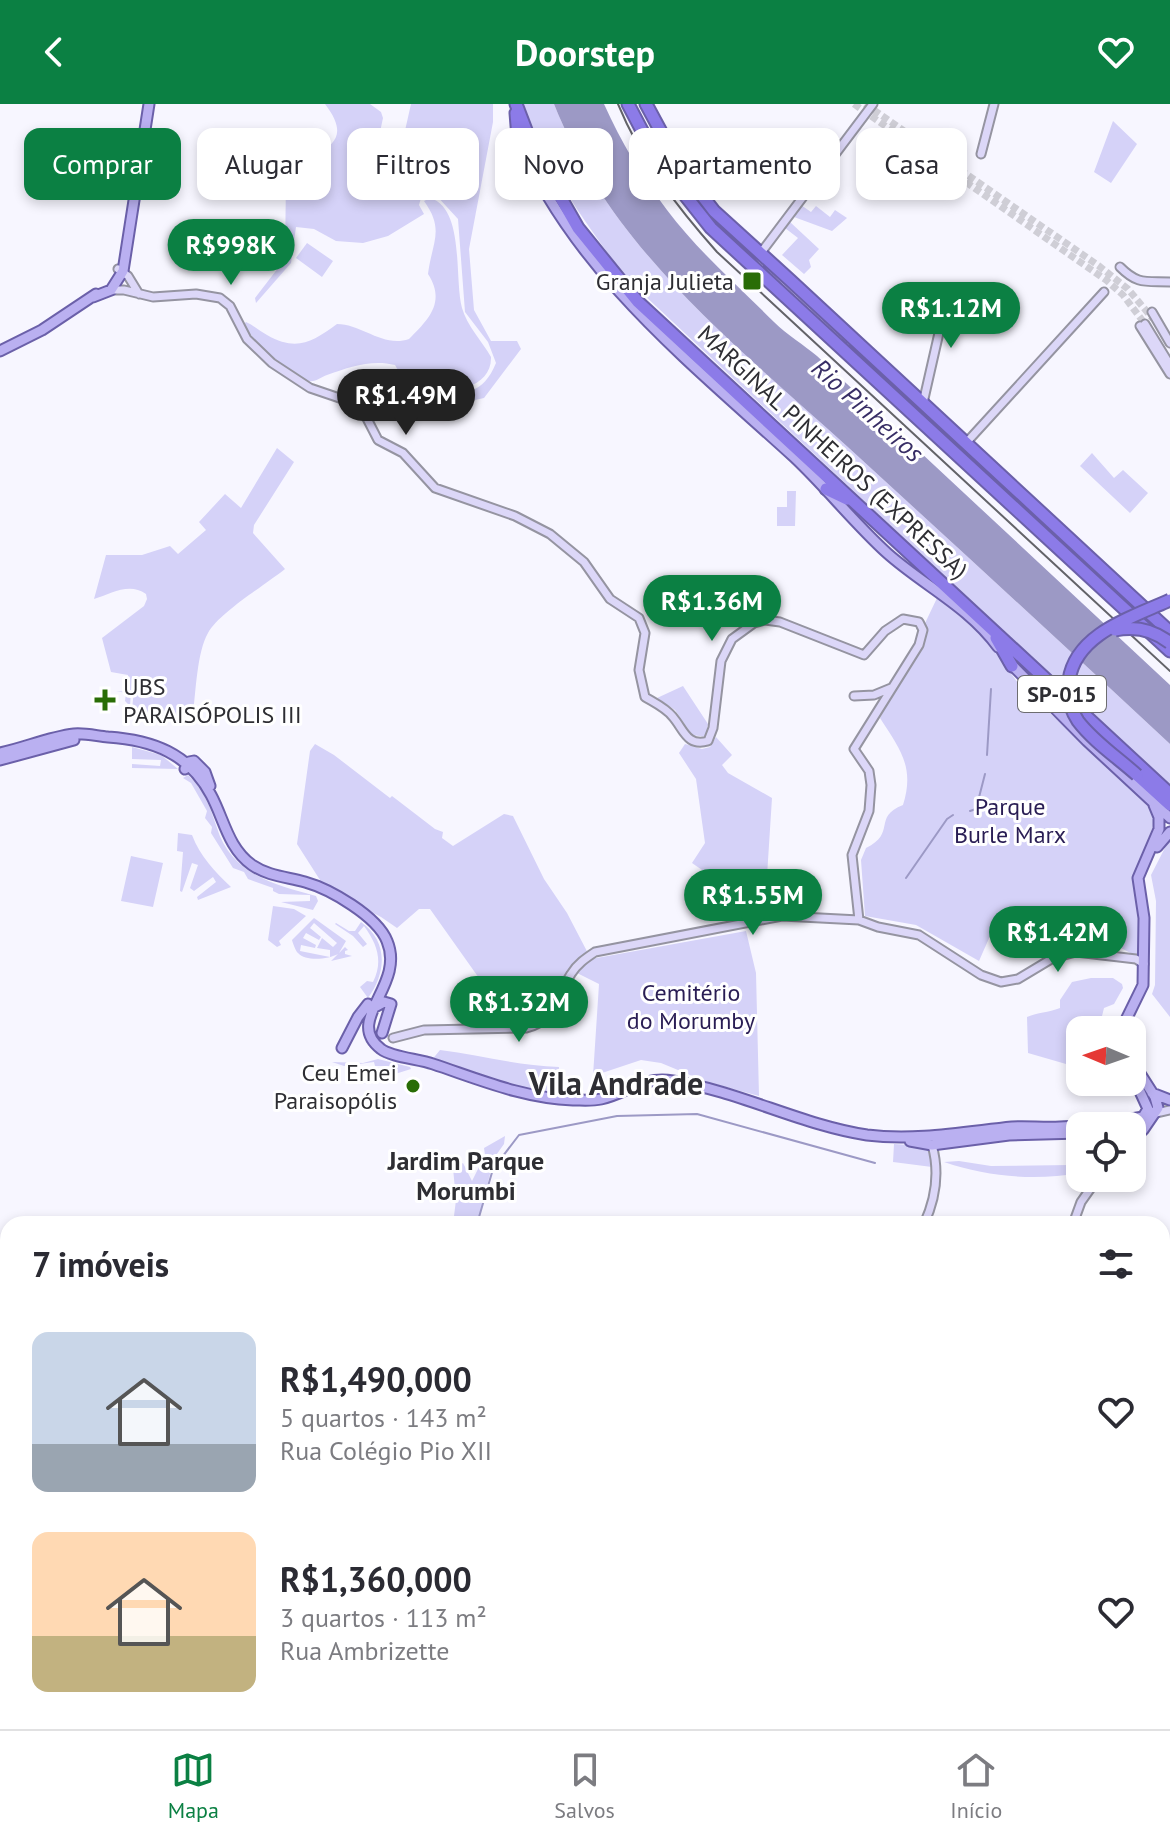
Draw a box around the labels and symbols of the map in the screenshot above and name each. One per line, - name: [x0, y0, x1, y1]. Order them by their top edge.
- pin: R$998K: [166, 219, 296, 287]
- place label: Granja Julieta: [596, 266, 734, 297]
- marker: Granja Julieta: [741, 270, 763, 292]
- pin: R$1.12M: [877, 282, 1025, 350]
- street label: MARGINAL PINHEIROS (EXPRESSA): [691, 318, 975, 586]
- water label: Rio Pinheiros: [805, 351, 931, 469]
- pin: R$1.49M: [332, 369, 480, 437]
- pin: R$1.36M: [638, 575, 786, 643]
- place label: UBS PARAISÓPOLIS III: [123, 671, 302, 730]
- road number: SP-015: [1018, 676, 1106, 712]
- marker: UBS PARAISÓPOLIS III: [94, 689, 116, 711]
- park label: Parque Burle Marx: [954, 791, 1066, 850]
- pin: R$1.55M: [679, 869, 827, 937]
- pin: R$1.42M: [984, 906, 1132, 974]
- pin: R$1.32M: [445, 976, 593, 1044]
- park label: Cemitério do Morumby: [627, 977, 755, 1036]
- north arrow: [1066, 1016, 1146, 1096]
- place label: Ceu Emei Paraisopólis: [274, 1057, 397, 1116]
- district label: Vila Andrade: [528, 1062, 703, 1104]
- marker: Ceu Emei Paraisopólis: [404, 1077, 422, 1095]
- district label: Jardim Parque Morumbi: [387, 1144, 544, 1207]

